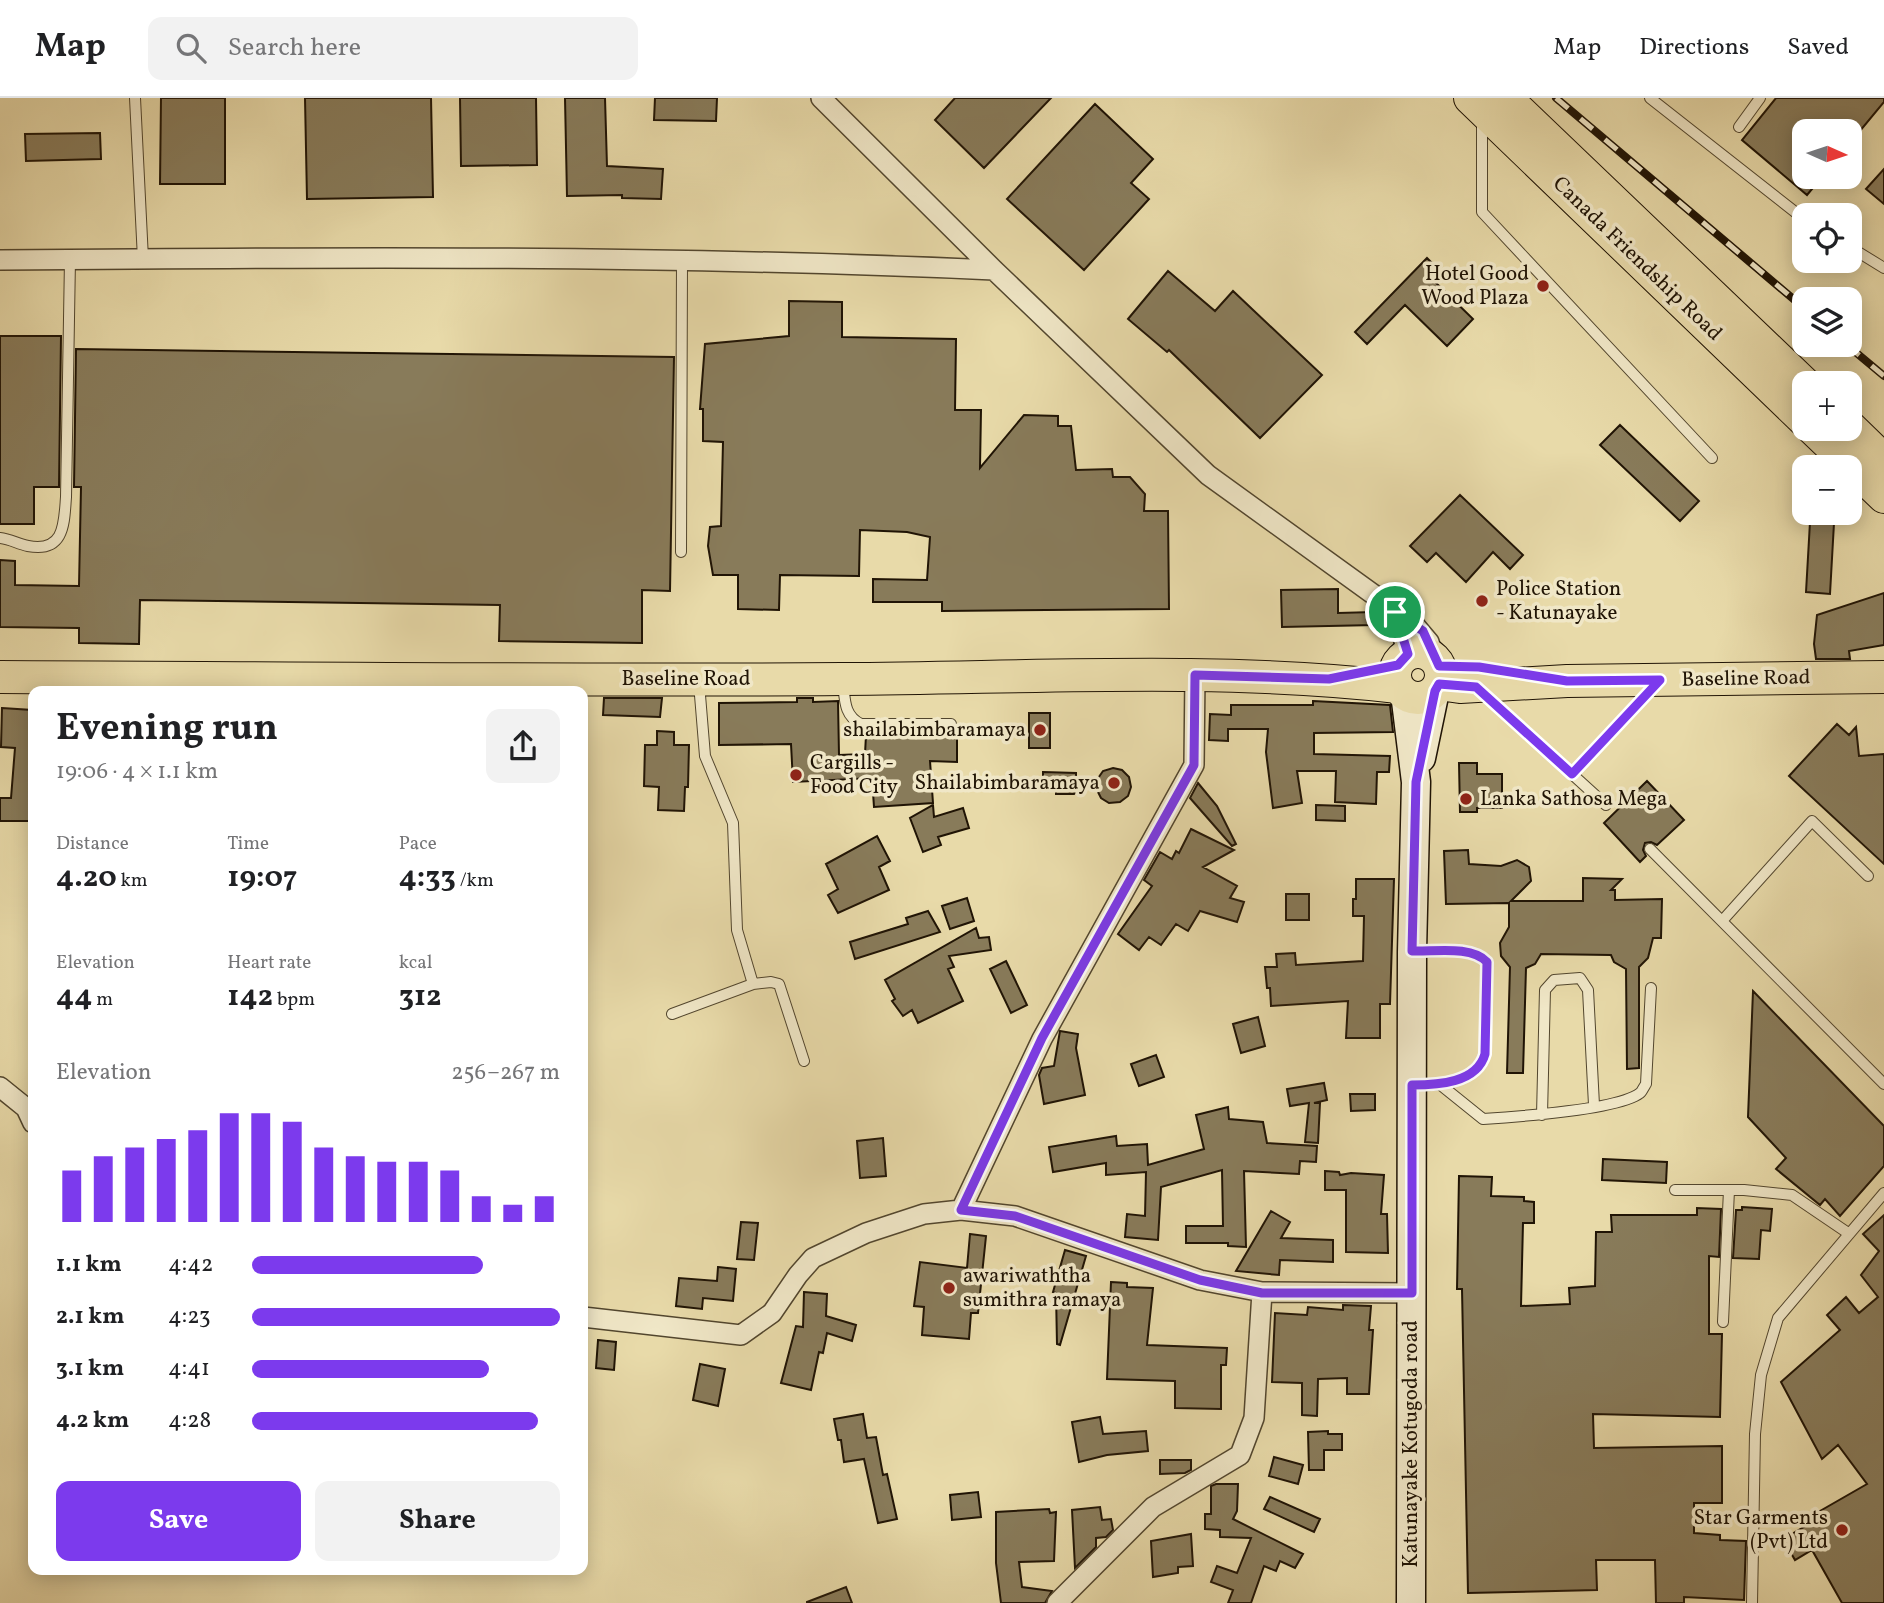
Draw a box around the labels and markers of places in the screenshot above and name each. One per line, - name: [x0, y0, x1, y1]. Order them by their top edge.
- place label: Hotel Good Wood Plaza: [1421, 260, 1529, 313]
- marker: Hotel Good Wood Plaza: [1535, 278, 1551, 294]
- place label: Police Station - Katunayake: [1496, 575, 1621, 628]
- pin: [1365, 582, 1425, 642]
- marker: Police Station - Katunayake: [1474, 593, 1490, 609]
- place label: shailabimbaramaya: [843, 716, 1026, 745]
- marker: shailabimbaramaya: [1032, 722, 1048, 738]
- place label: Cargills - Food City: [810, 749, 899, 802]
- marker: Cargills - Food City: [788, 767, 804, 783]
- place label: Shailabimbaramaya: [915, 769, 1100, 798]
- marker: Shailabimbaramaya: [1106, 775, 1122, 791]
- place label: Lanka Sathosa Mega: [1480, 785, 1668, 814]
- marker: Lanka Sathosa Mega: [1458, 791, 1474, 807]
- place label: awariwaththa sumithra ramaya: [963, 1262, 1122, 1315]
- marker: awariwaththa sumithra ramaya: [941, 1280, 957, 1296]
- place label: Star Garments (Pvt) Ltd: [1694, 1504, 1828, 1557]
- marker: Star Garments (Pvt) Ltd: [1834, 1522, 1850, 1538]

